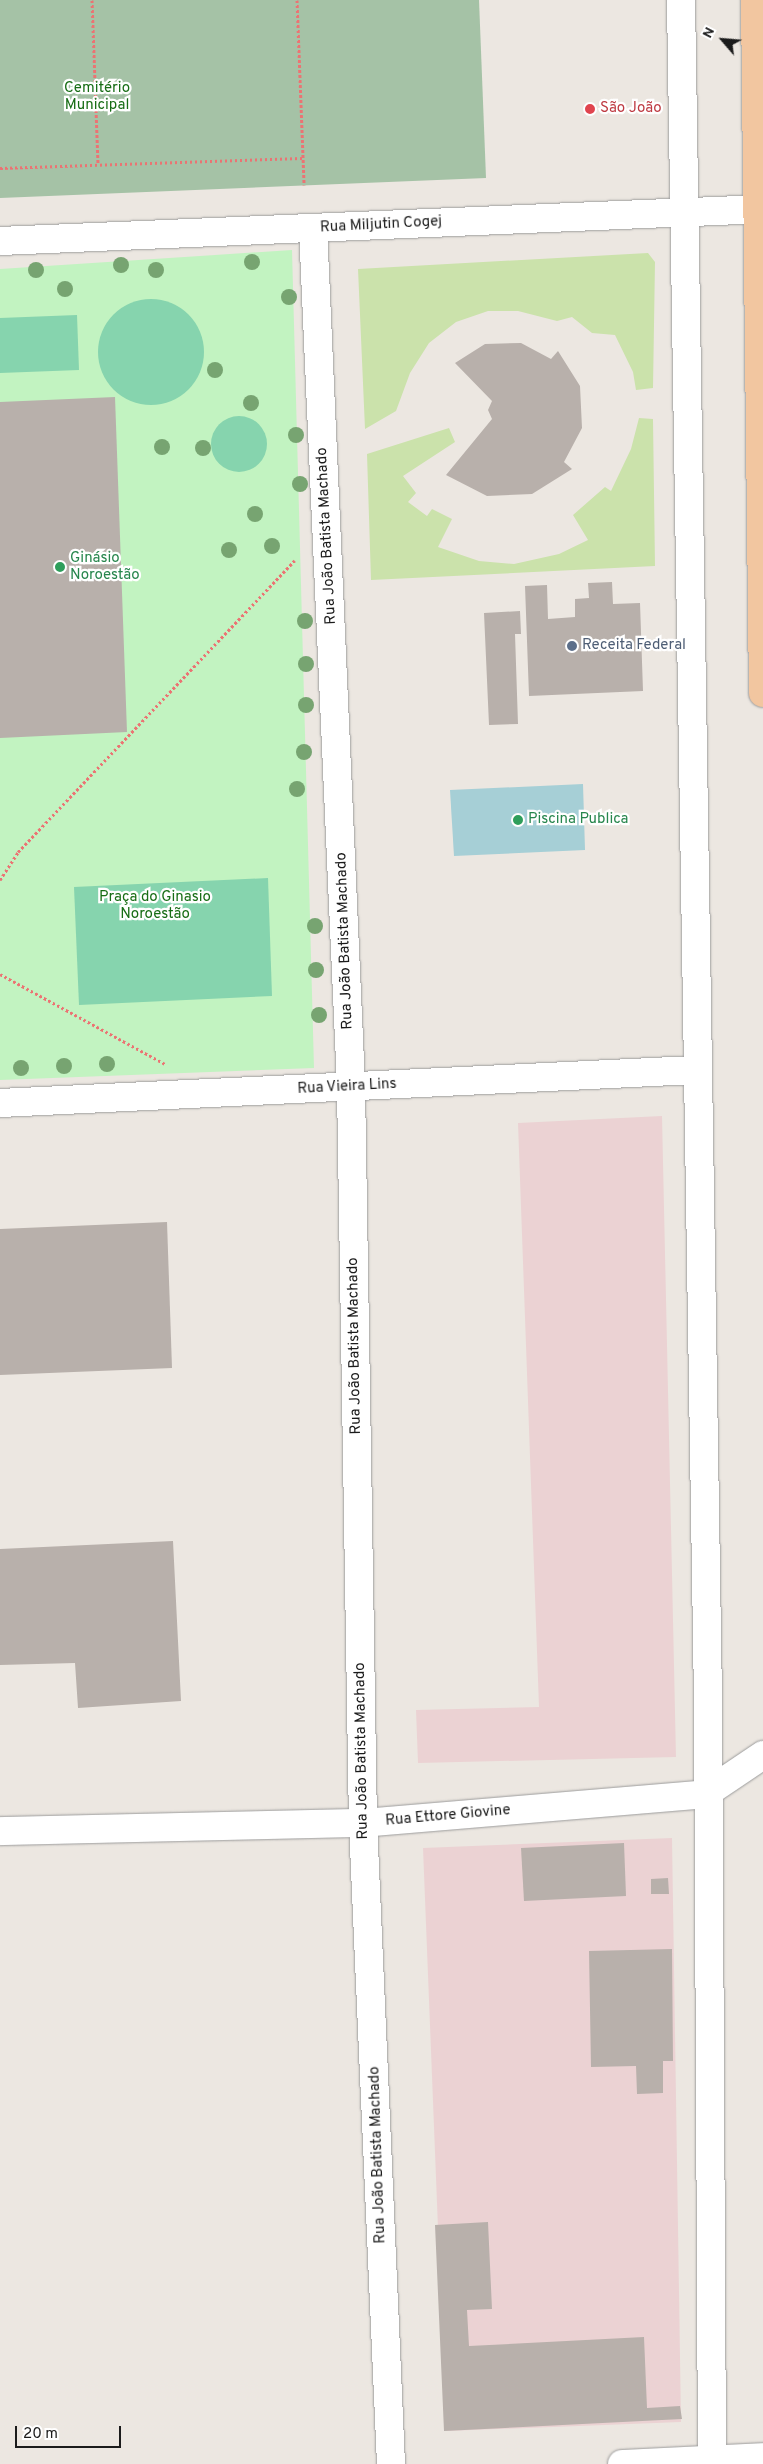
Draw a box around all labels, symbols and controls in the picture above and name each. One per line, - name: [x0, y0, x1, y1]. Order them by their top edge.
- north arrow: [698, 15, 748, 65]
- text: N: [699, 25, 719, 41]
- park label: Cemitério Municipal: [64, 79, 130, 114]
- place label: São João: [600, 100, 662, 118]
- marker: São João: [584, 103, 596, 115]
- street label: Rua Miljutin Cogej: [320, 213, 442, 237]
- street label: Rua João Batista Machado: [313, 447, 341, 625]
- place label: Ginásio Noroestão: [70, 549, 140, 584]
- marker: Ginásio Noroestão: [54, 561, 66, 573]
- place label: Receita Federal: [582, 637, 686, 655]
- marker: Receita Federal: [566, 640, 578, 652]
- place label: Piscina Publica: [528, 811, 628, 829]
- marker: Piscina Publica: [512, 814, 524, 826]
- street label: Rua João Batista Machado: [333, 852, 357, 1030]
- park label: Praça do Ginasio Noroestão: [99, 888, 211, 923]
- street label: Rua Vieira Lins: [297, 1075, 397, 1099]
- street label: Rua João Batista Machado: [344, 1257, 366, 1435]
- street label: Rua João Batista Machado: [351, 1662, 373, 1840]
- street label: Rua Ettore Giovine: [385, 1802, 511, 1830]
- street label: Rua João Batista Machado: [366, 2066, 390, 2244]
- scale bar: [18, 2416, 124, 2448]
- text: 20 m: [23, 2425, 58, 2444]

